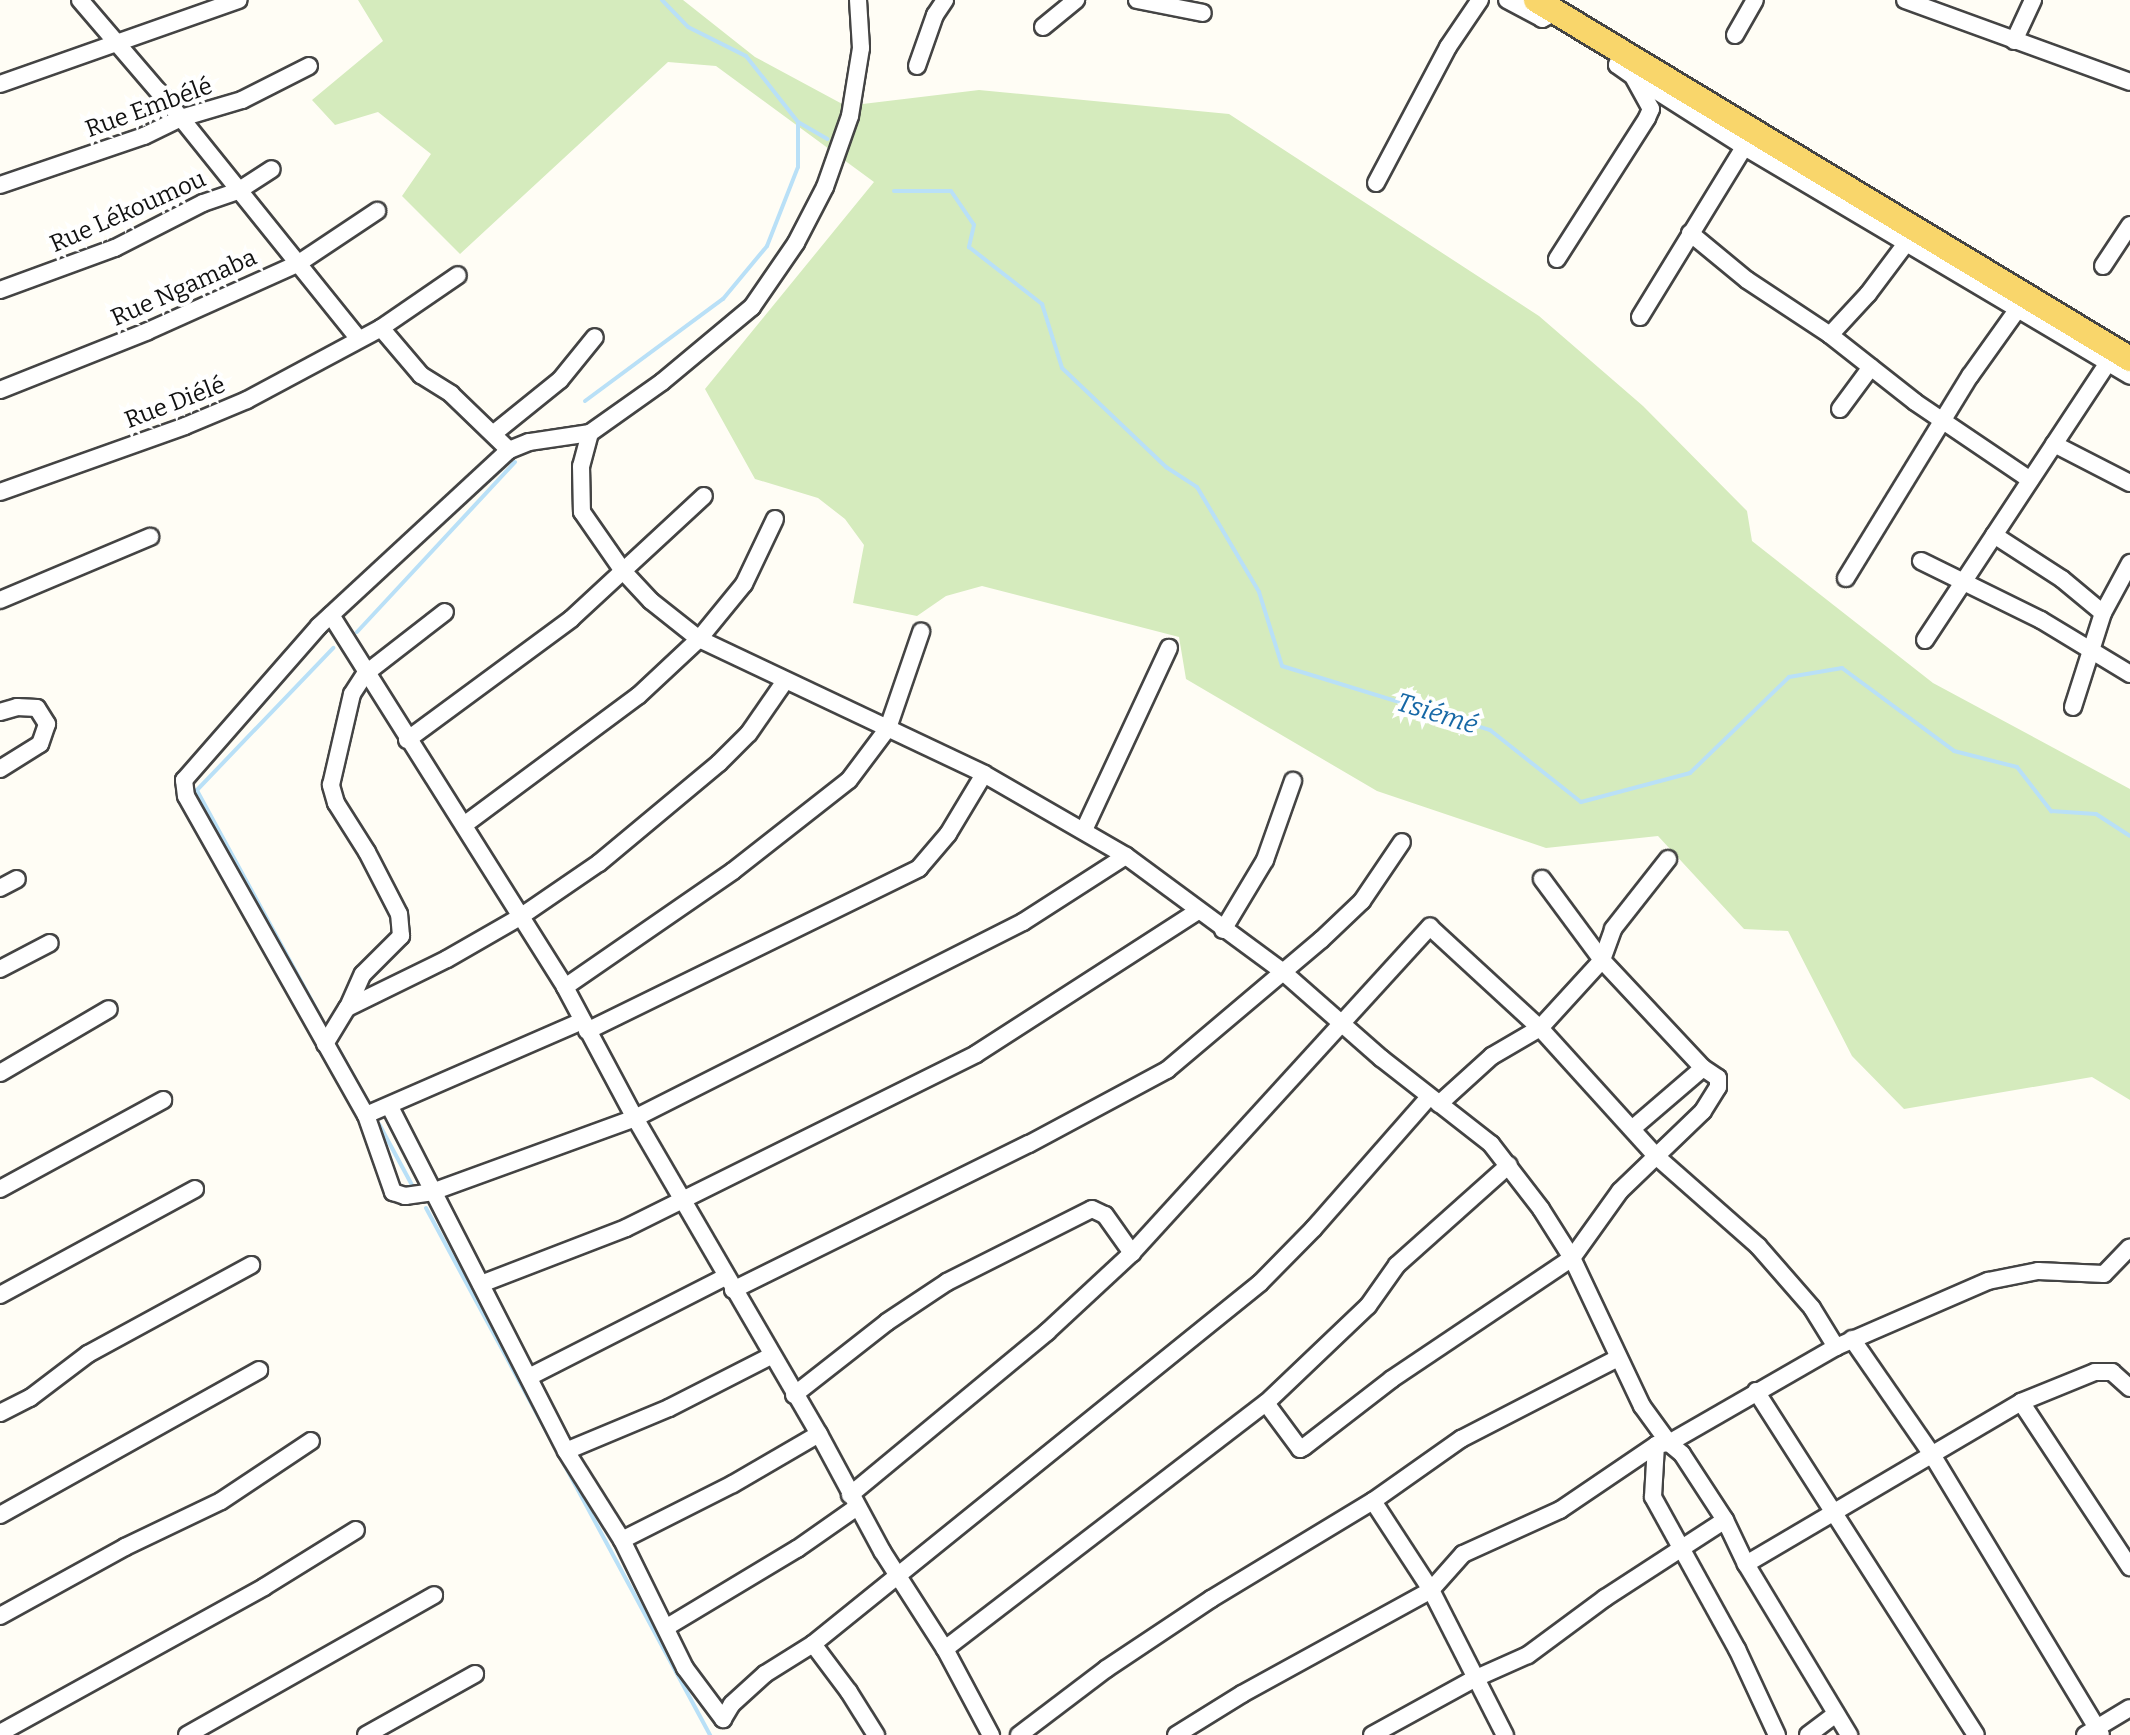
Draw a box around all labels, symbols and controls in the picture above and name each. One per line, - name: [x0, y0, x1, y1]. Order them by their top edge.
- street label: Rue Embélé: [82, 72, 216, 144]
- street label: Rue Lékoumou: [46, 165, 210, 259]
- street label: Rue Ngamaba: [107, 243, 261, 333]
- street label: Rue Diélé: [121, 371, 229, 435]
- water label: Tsiémé: [1393, 687, 1481, 741]

